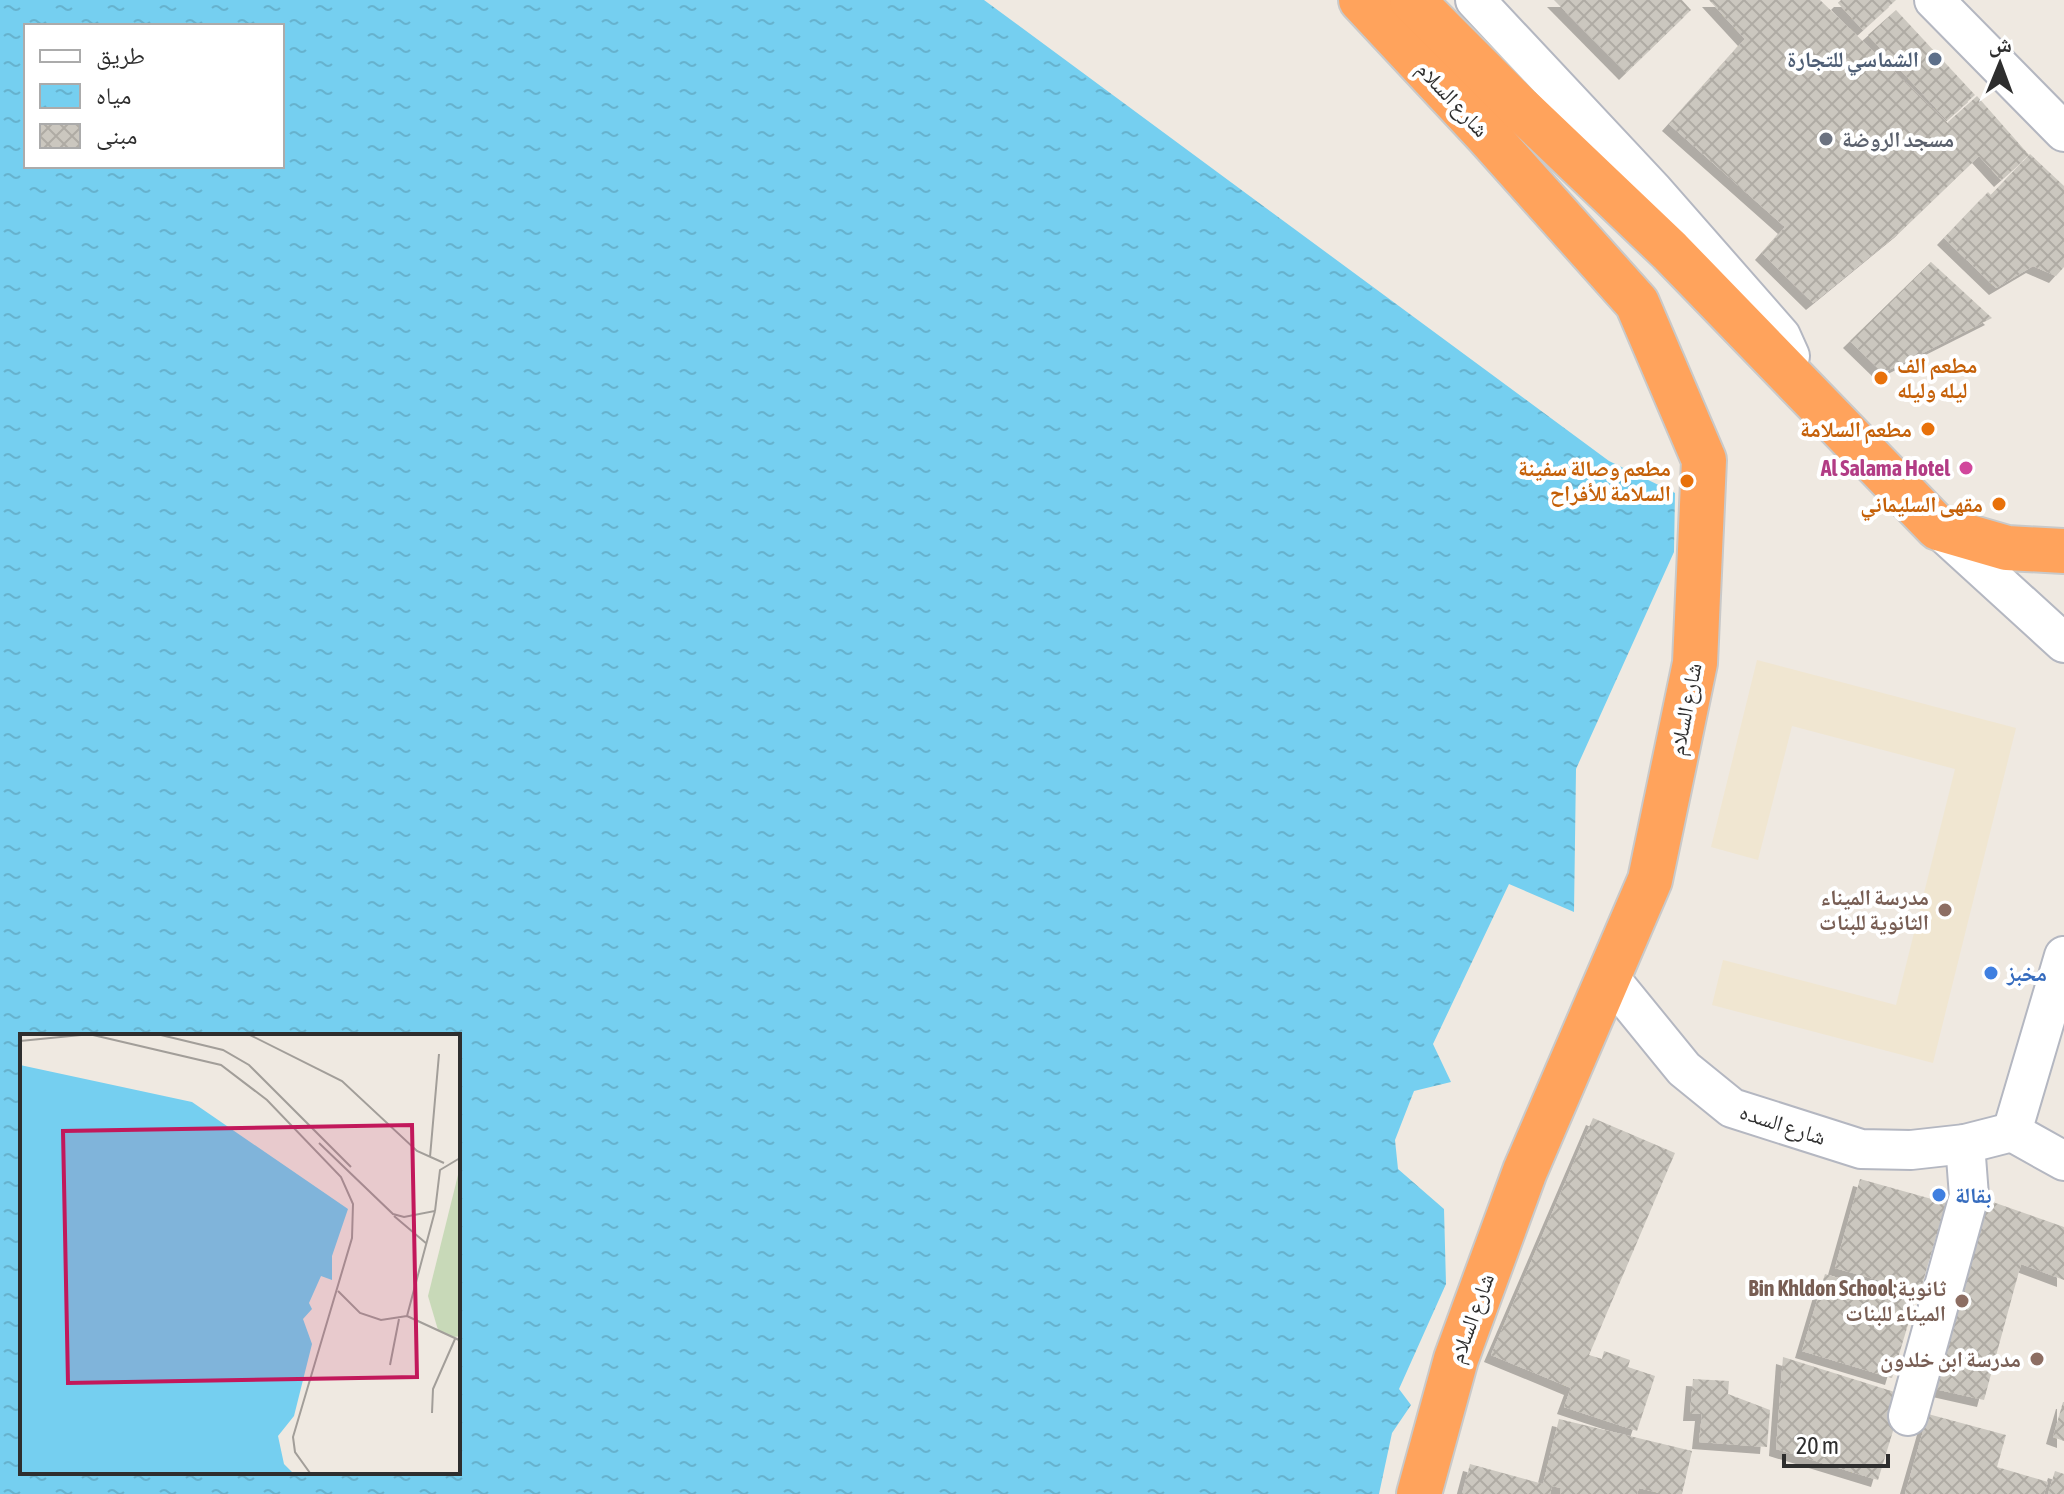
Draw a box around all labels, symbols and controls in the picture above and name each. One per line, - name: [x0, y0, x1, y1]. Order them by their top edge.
- legend: [24, 24, 284, 168]
- north arrow: [1960, 24, 2040, 104]
- text: ش: [1988, 31, 2012, 58]
- text: طريق: [96, 42, 145, 70]
- place label: الشماسي للتجارة: [1787, 46, 1919, 76]
- marker: الشماسي للتجارة: [1926, 50, 1944, 68]
- street label: شارع السلام: [1410, 56, 1494, 143]
- text: مياه: [96, 82, 131, 109]
- text: مبنى: [96, 122, 137, 150]
- place label: مسجد الروضة: [1842, 126, 1954, 152]
- marker: مسجد الروضة: [1817, 130, 1835, 148]
- place label: مطعم الف ليله وليله: [1897, 352, 1977, 403]
- marker: مطعم الف ليله وليله: [1872, 369, 1890, 387]
- place label: مطعم السلامة: [1800, 416, 1912, 444]
- marker: مطعم السلامة: [1919, 420, 1937, 438]
- place label: مطعم وصالة سفينة السلامة للأفراح: [1518, 455, 1671, 507]
- place label: Al Salama Hotel: [1820, 455, 1951, 481]
- marker: Al Salama Hotel: [1957, 459, 1975, 477]
- marker: مطعم وصالة سفينة السلامة للأفراح: [1678, 472, 1696, 490]
- place label: مقهى السليماني: [1860, 491, 1983, 521]
- marker: مقهى السليماني: [1990, 495, 2008, 513]
- street label: شارع السلام: [1663, 661, 1709, 758]
- place label: مدرسة الميناء الثانوية للبنات: [1819, 884, 1929, 936]
- marker: مدرسة الميناء الثانوية للبنات: [1936, 901, 1954, 919]
- place label: مخبز: [2006, 960, 2047, 987]
- marker: مخبز: [1982, 964, 2000, 982]
- inset map: [20, 1034, 460, 1474]
- street label: شارع السده: [1736, 1098, 1829, 1151]
- place label: بقالة: [1955, 1182, 1991, 1209]
- marker: بقالة: [1930, 1186, 1948, 1204]
- street label: شارع السلام: [1443, 1270, 1501, 1367]
- place label: Bin Khldon School;ثانوية الميناء للبنات: [1748, 1275, 1946, 1327]
- marker: Bin Khldon School;ثانوية الميناء للبنات: [1953, 1292, 1971, 1310]
- place label: مدرسة ابن خلدون: [1880, 1346, 2021, 1373]
- marker: مدرسة ابن خلدون: [2028, 1350, 2046, 1368]
- scale bar: [1784, 1418, 1888, 1468]
- text: 20 m: [1796, 1432, 1839, 1459]

